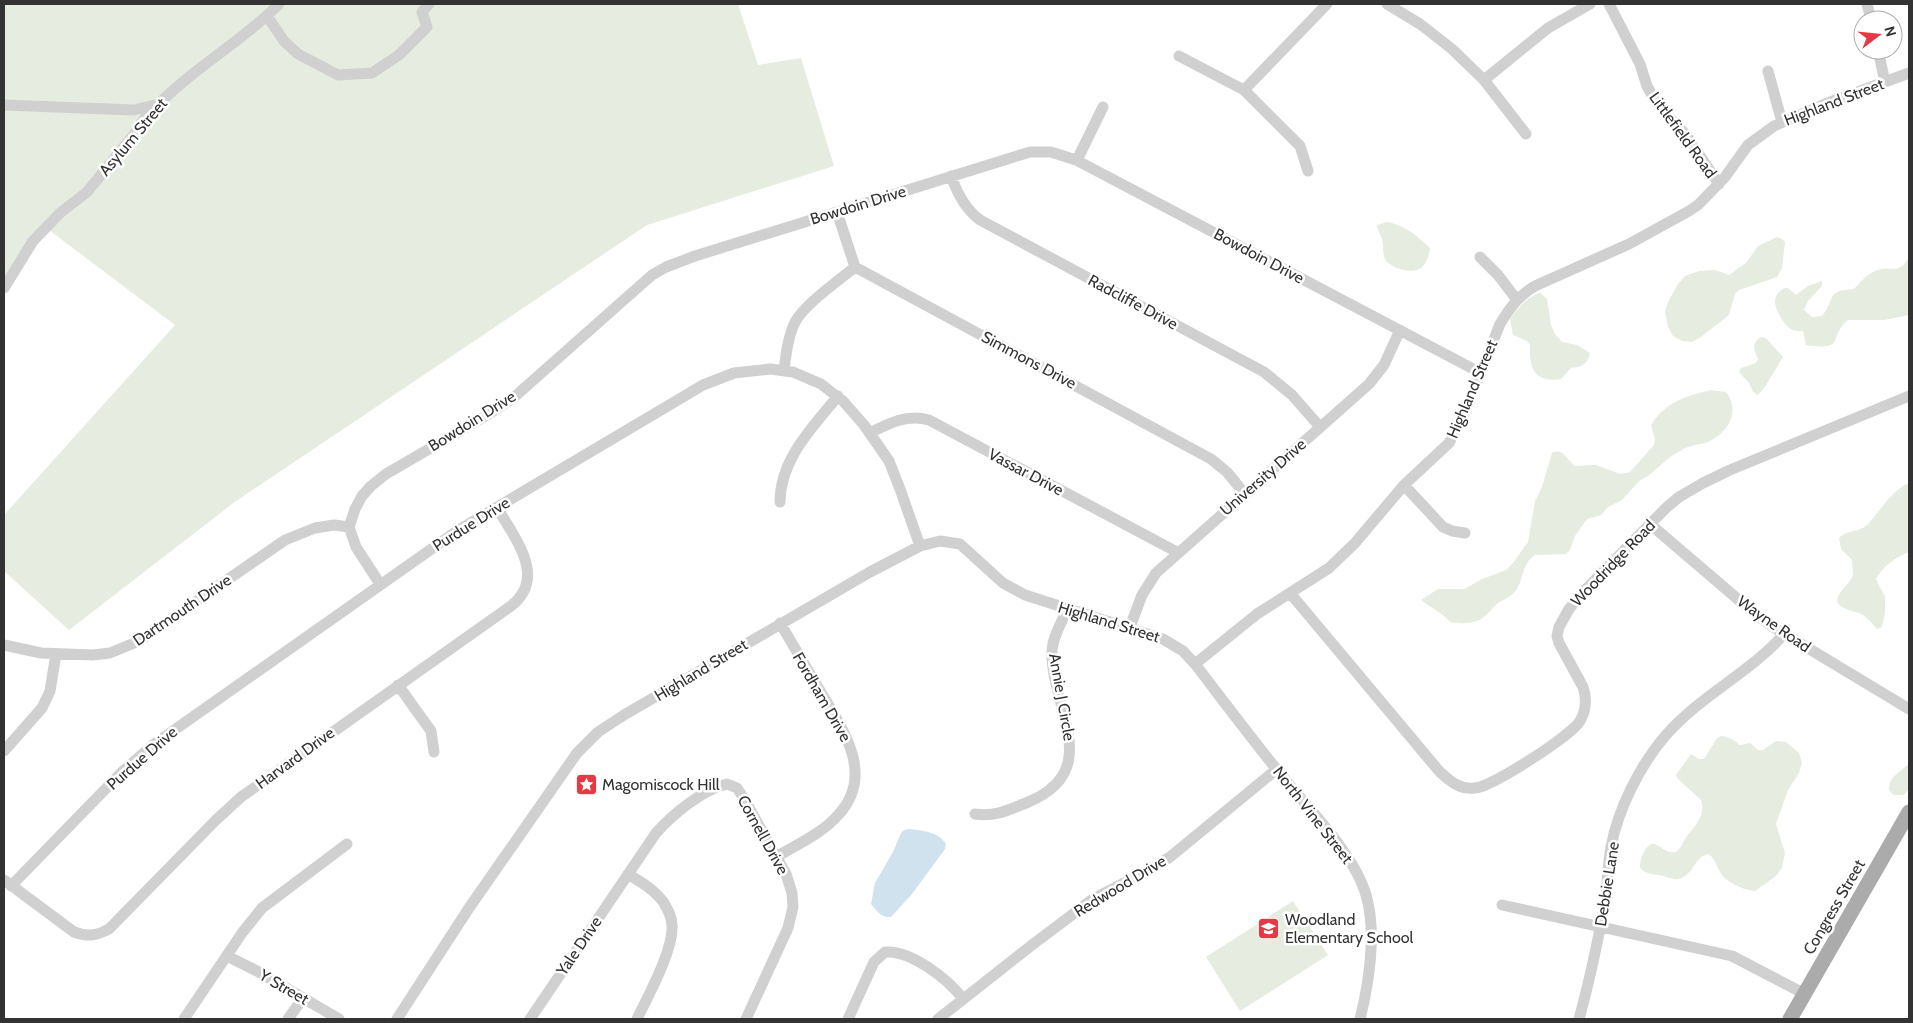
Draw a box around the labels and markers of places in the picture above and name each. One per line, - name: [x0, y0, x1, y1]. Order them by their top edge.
- place icon: Magomiscock Hill: [574, 772, 598, 796]
- place label: Magomiscock Hill: [602, 775, 720, 794]
- place label: Woodland Elementary School: [1285, 910, 1413, 947]
- school or university icon: Woodland Elementary School: [1257, 916, 1281, 940]

